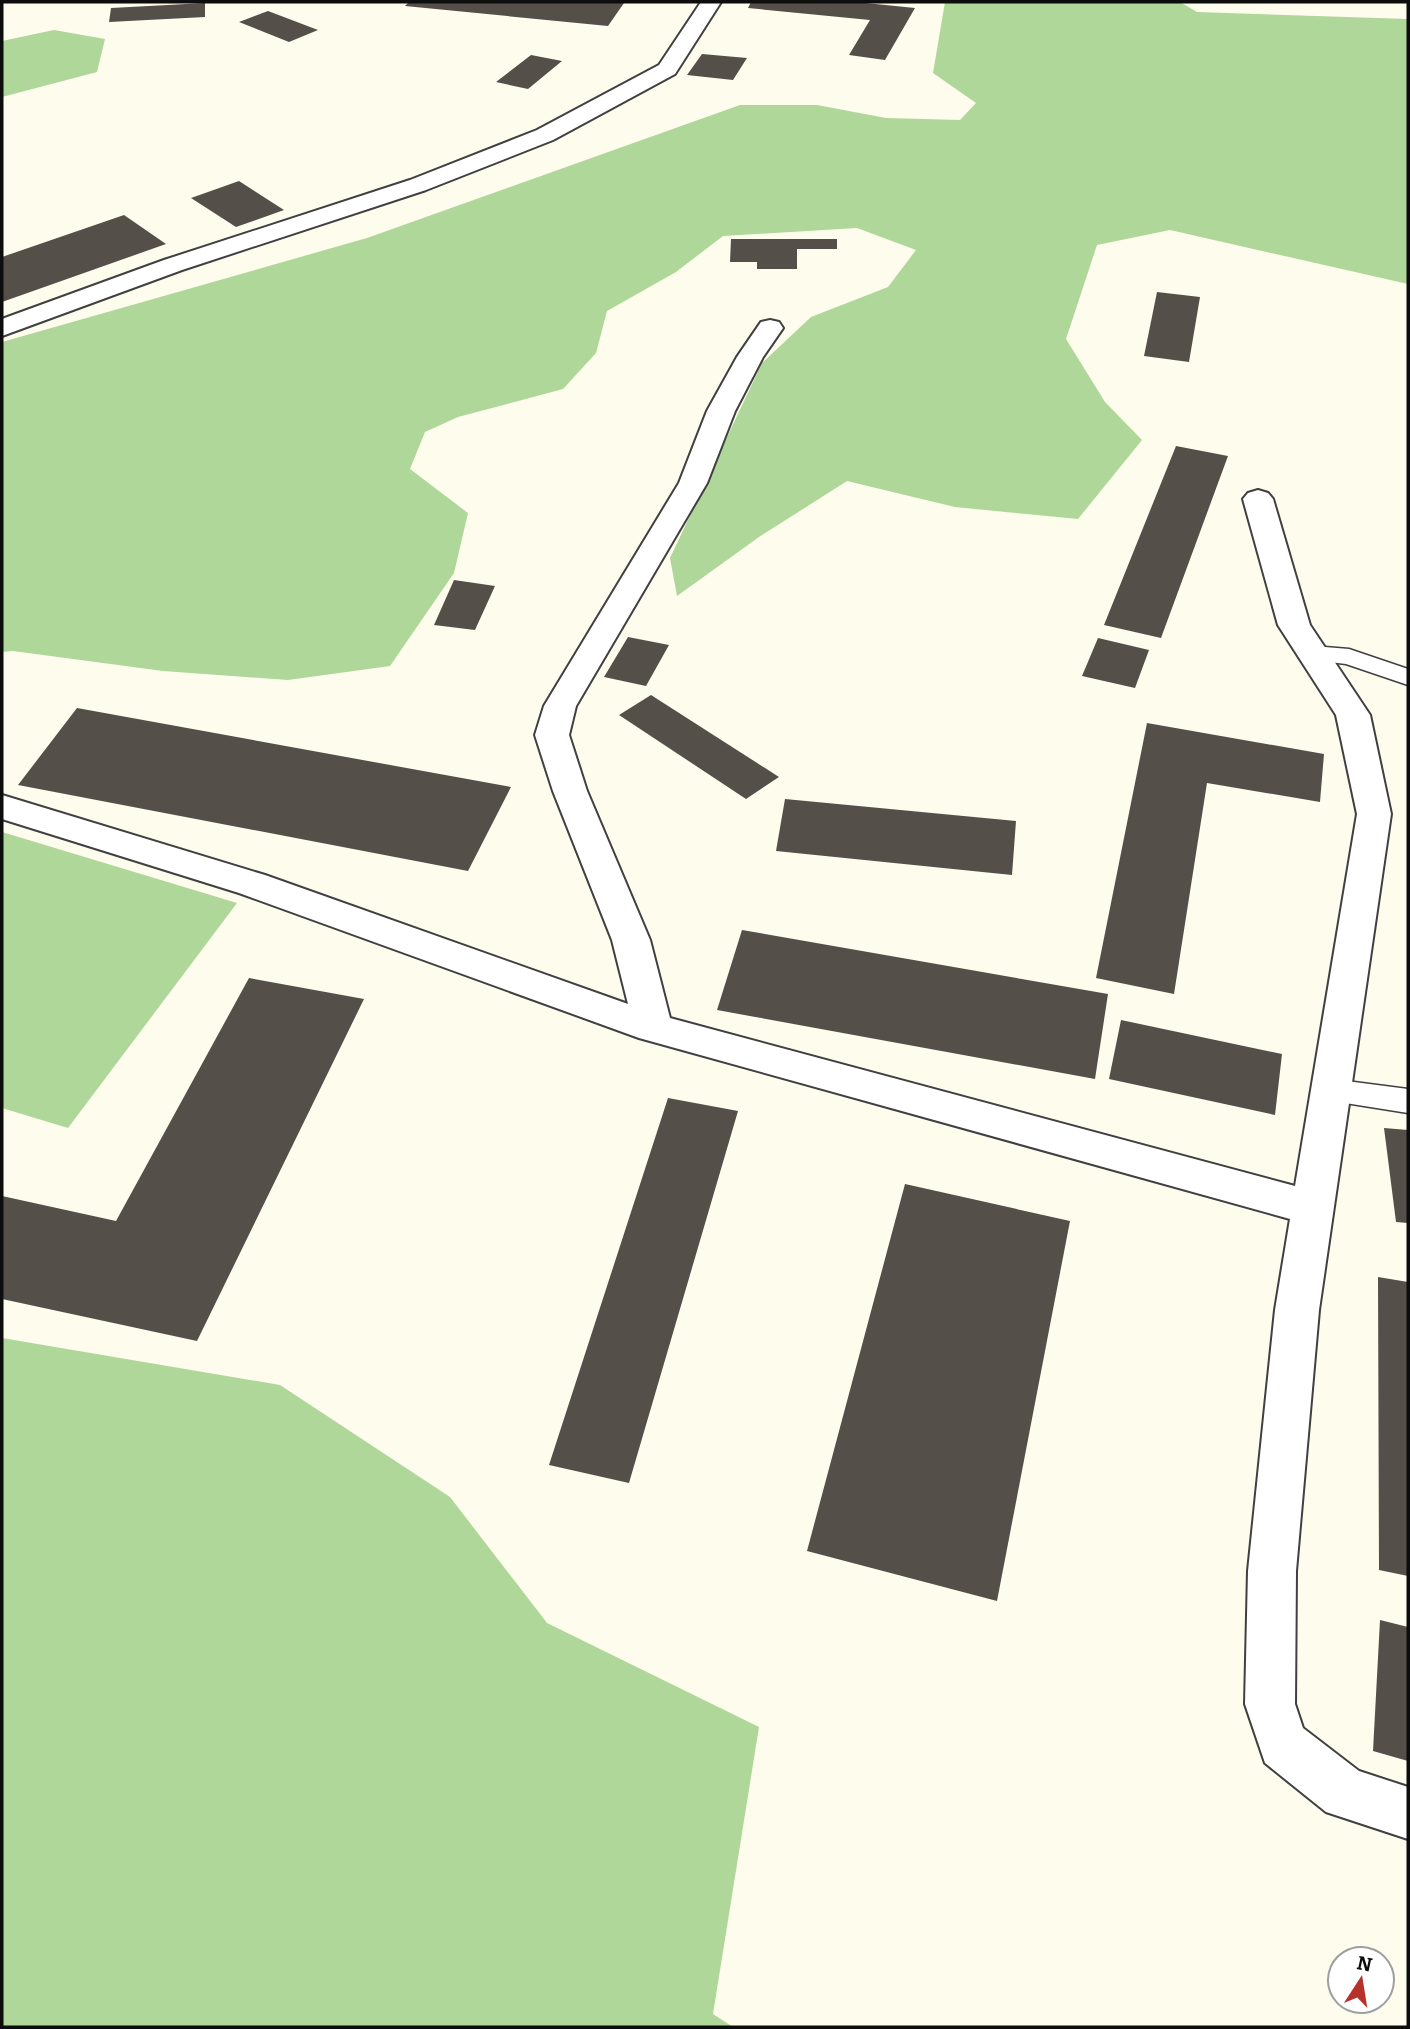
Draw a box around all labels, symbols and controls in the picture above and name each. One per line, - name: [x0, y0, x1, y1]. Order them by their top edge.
- north arrow: [1326, 1945, 1396, 2015]
- text: N: [1355, 1951, 1374, 1977]

